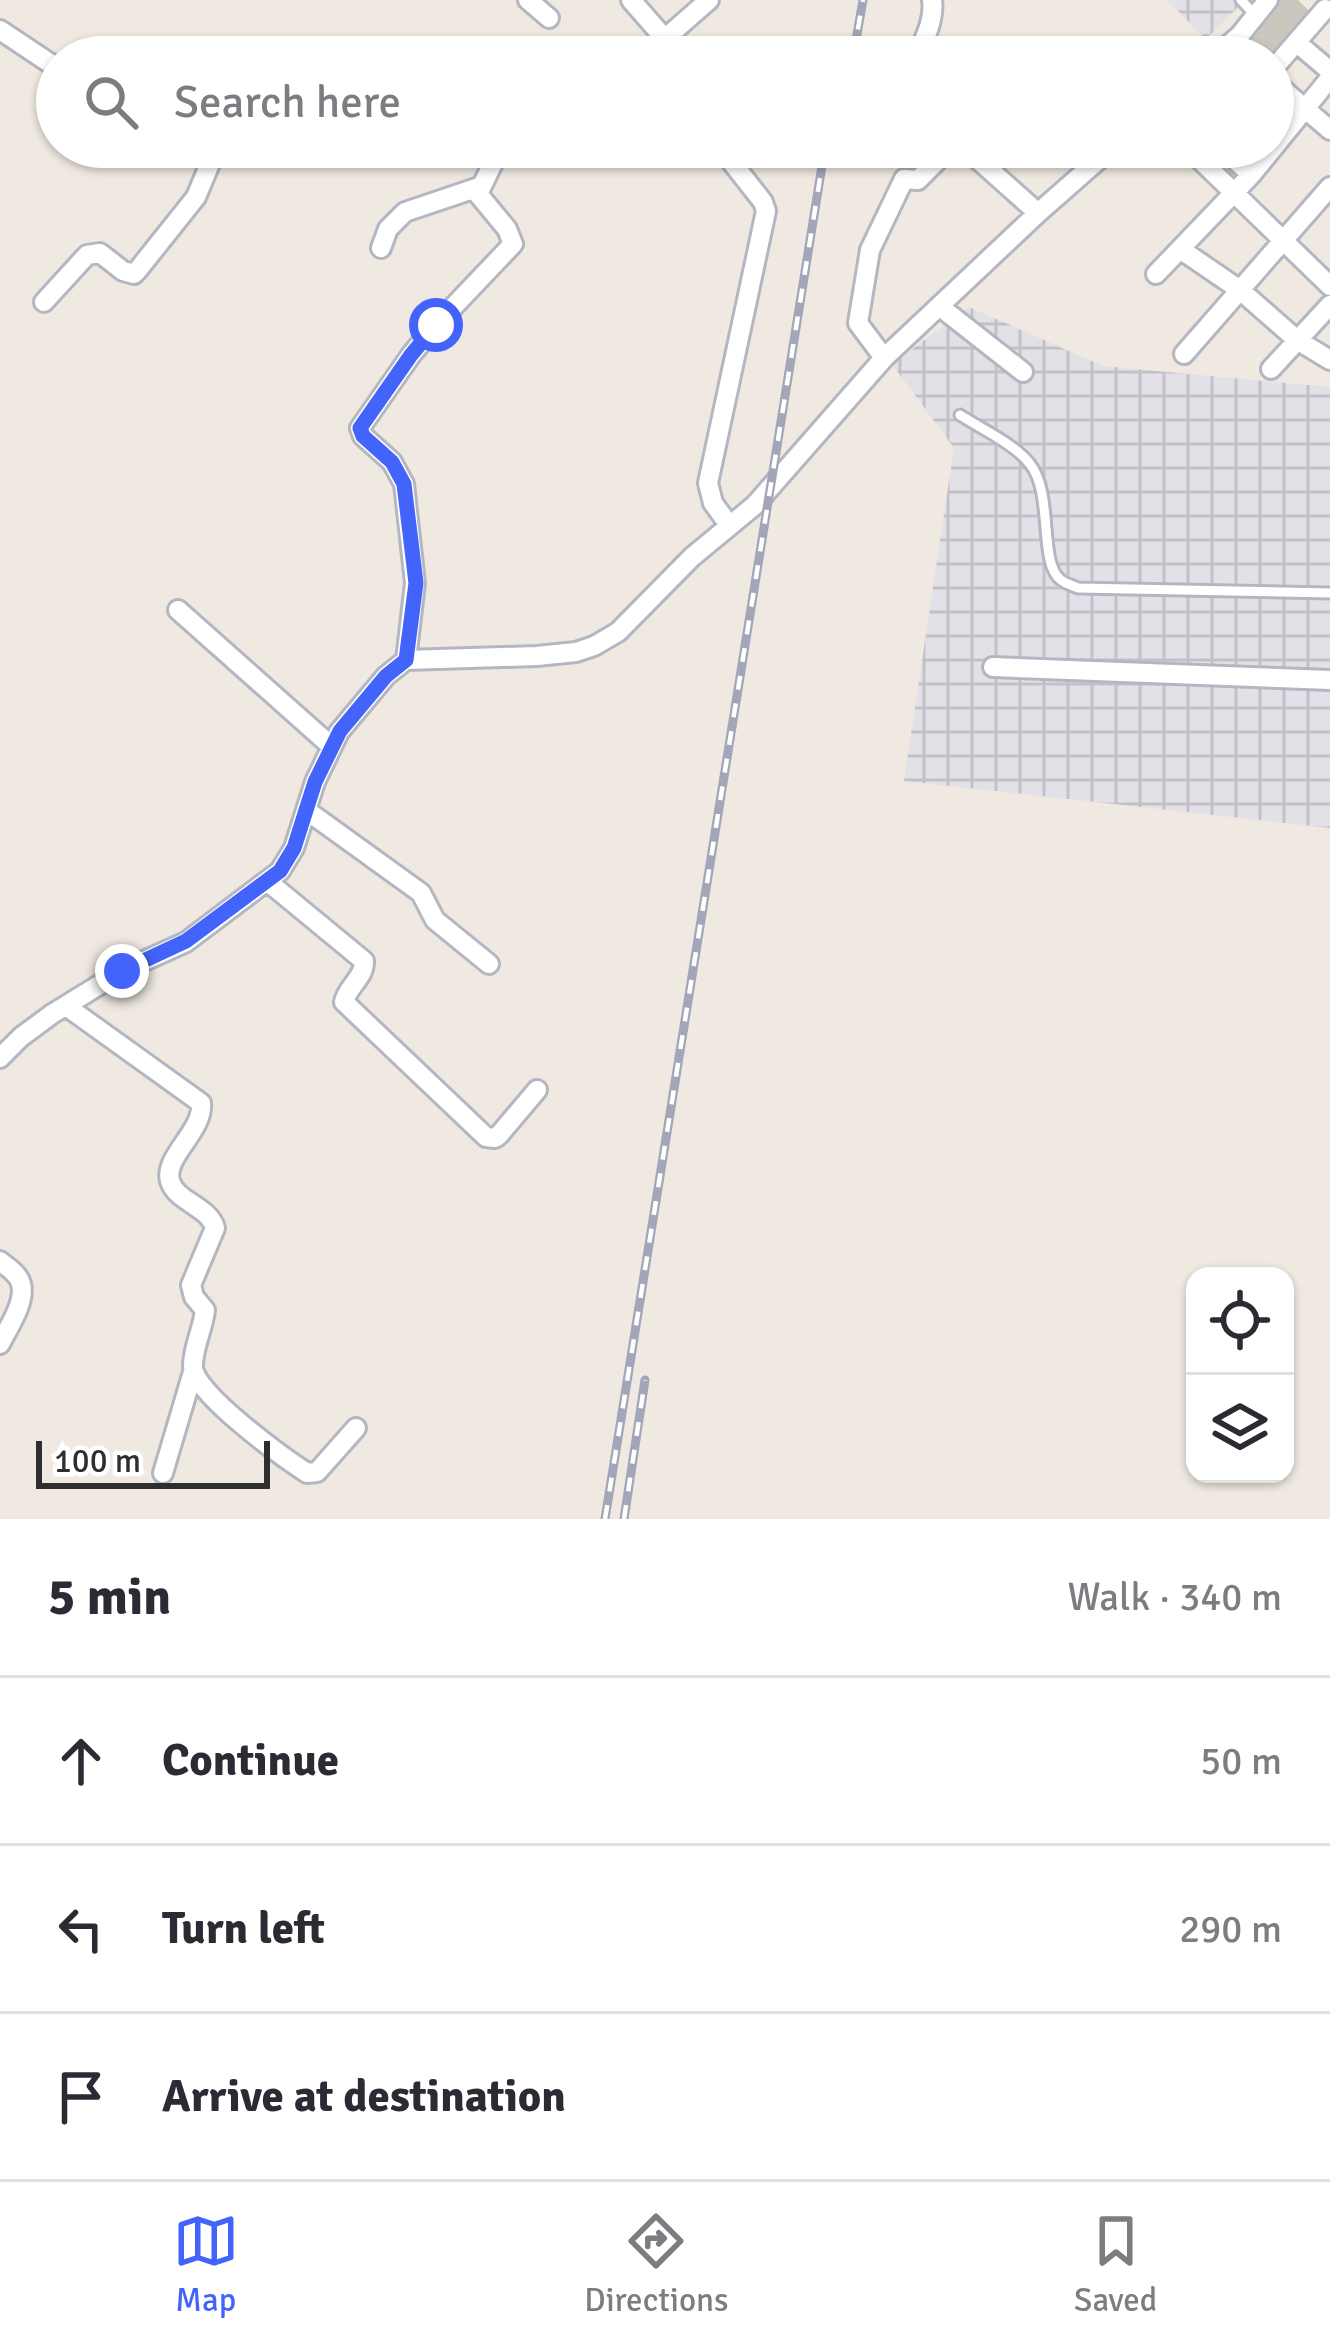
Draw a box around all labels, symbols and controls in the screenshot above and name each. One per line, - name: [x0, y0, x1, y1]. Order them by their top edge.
- search box: [36, 36, 1294, 168]
- icon: search: [78, 69, 144, 135]
- text: Search here: [174, 75, 401, 130]
- route start: [409, 298, 463, 352]
- route end: [95, 944, 149, 998]
- map controls: [1186, 1267, 1294, 1483]
- button: locate: [1186, 1267, 1294, 1375]
- button: layers: [1186, 1375, 1294, 1483]
- scale bar: [36, 1435, 270, 1488]
- text: 100 m: [54, 1441, 141, 1482]
- text: 5 min: [48, 1566, 171, 1629]
- text: Walk · 340 m: [1068, 1573, 1282, 1621]
- icon: ahead: [48, 1728, 114, 1794]
- text: Continue: [162, 1733, 339, 1788]
- text: 50 m: [1200, 1737, 1282, 1785]
- icon: left: [48, 1896, 114, 1962]
- text: Turn left: [162, 1901, 325, 1956]
- text: 290 m: [1179, 1905, 1282, 1953]
- icon: arrive: [48, 2064, 114, 2130]
- text: Arrive at destination: [162, 2069, 566, 2124]
- tab: Map: [173, 2208, 239, 2321]
- tab: Directions: [584, 2208, 729, 2321]
- tab: Saved: [1074, 2208, 1157, 2321]

